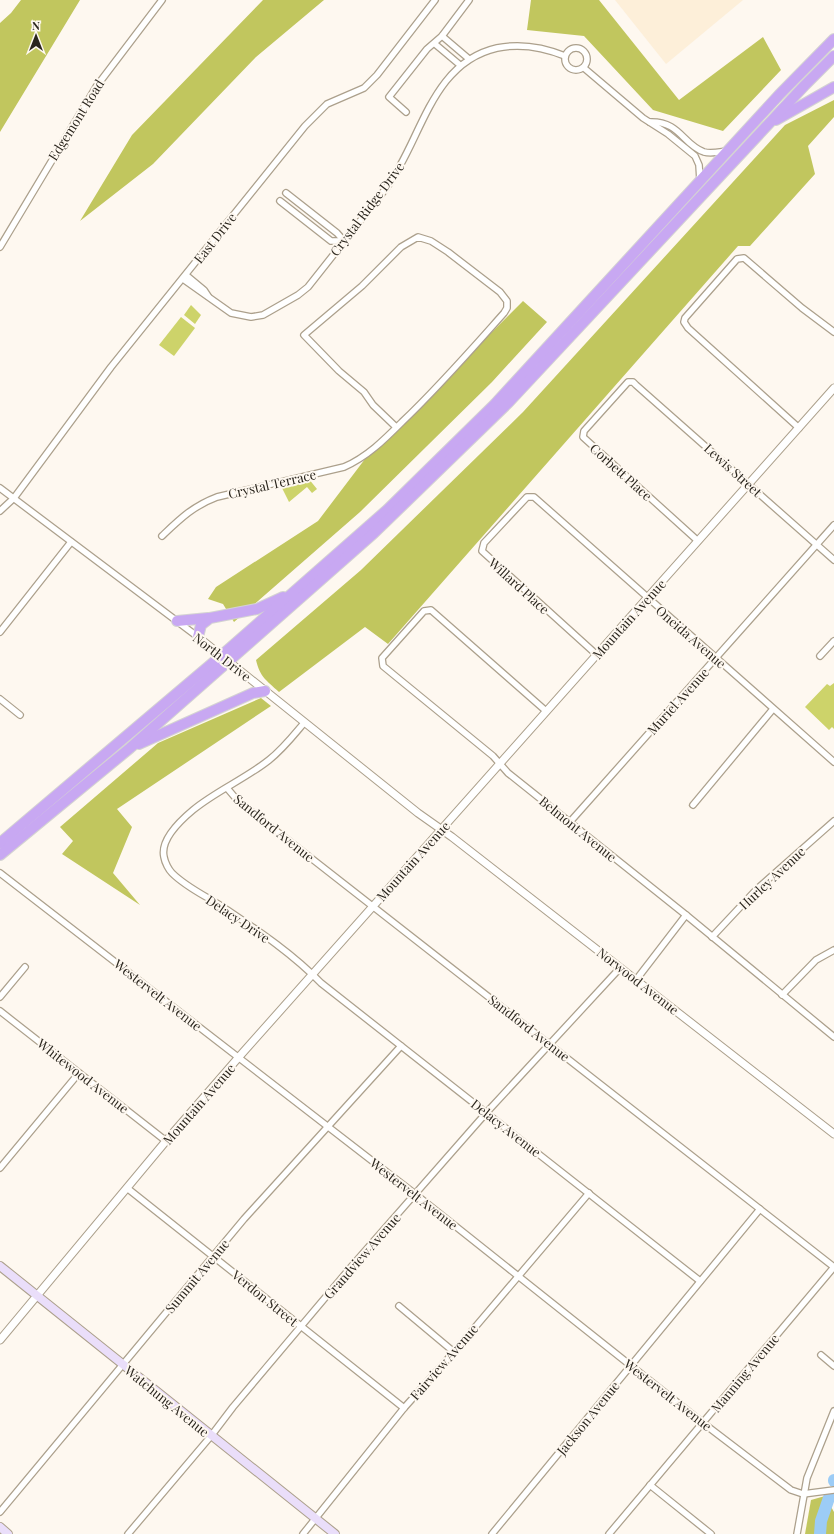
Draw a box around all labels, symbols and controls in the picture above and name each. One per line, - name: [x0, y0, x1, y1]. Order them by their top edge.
- north arrow: [16, 16, 56, 56]
- text: N: [32, 18, 40, 33]
- street label: Edgemont Road: [44, 76, 108, 163]
- street label: Crystal Ridge Drive: [326, 158, 408, 259]
- street label: East Drive: [190, 209, 240, 266]
- street label: Corbett Place: [587, 439, 656, 504]
- street label: Lewis Street: [701, 439, 766, 500]
- street label: Crystal Terrace: [226, 465, 318, 502]
- street label: Willard Place: [485, 553, 554, 618]
- street label: Mountain Avenue: [588, 575, 669, 662]
- street label: Oneida Avenue: [653, 602, 730, 672]
- street label: North Drive: [190, 629, 255, 685]
- street label: Muriel Avenue: [643, 663, 712, 738]
- street label: Sandford Avenue: [231, 790, 318, 866]
- street label: Belmont Avenue: [536, 792, 621, 865]
- street label: Mountain Avenue: [372, 817, 453, 904]
- street label: Hurley Avenue: [735, 842, 809, 913]
- street label: Delacy Drive: [203, 891, 274, 946]
- street label: Norwood Avenue: [594, 943, 683, 1018]
- street label: Westervelt Avenue: [110, 954, 206, 1034]
- street label: Sandford Avenue: [485, 990, 574, 1065]
- street label: Whitewood Avenue: [33, 1034, 133, 1117]
- street label: Mountain Avenue: [159, 1059, 239, 1148]
- street label: Delacy Avenue: [468, 1095, 545, 1161]
- street label: Westervelt Avenue: [366, 1153, 462, 1233]
- street label: Grandview Avenue: [320, 1209, 404, 1302]
- street label: Summit Avenue: [161, 1235, 233, 1316]
- street label: Verdon Street: [228, 1265, 302, 1330]
- street label: Fairview Avenue: [406, 1320, 482, 1403]
- street label: Manning Avenue: [707, 1330, 783, 1415]
- street label: Westervelt Avenue: [620, 1354, 716, 1434]
- street label: Watchung Avenue: [121, 1361, 213, 1440]
- street label: Jackson Avenue: [552, 1377, 623, 1459]

